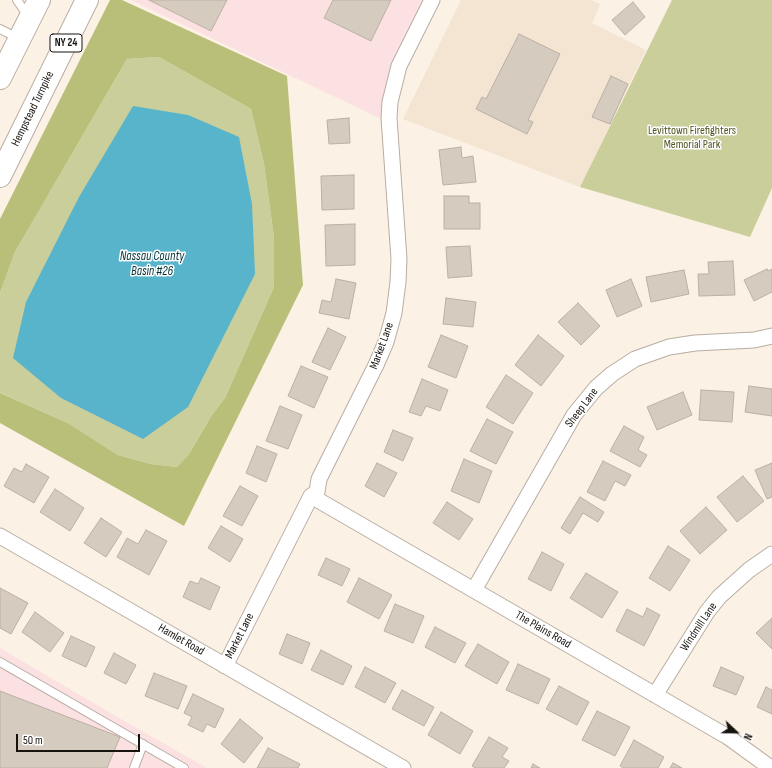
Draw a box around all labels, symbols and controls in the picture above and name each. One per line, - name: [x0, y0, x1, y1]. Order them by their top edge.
- road number: NY 24: [50, 34, 82, 52]
- street label: Hempstead Turnpike: [9, 69, 57, 149]
- park label: Levittown Firefighters Memorial Park: [648, 124, 736, 152]
- water label: Nassau County Basin #26: [120, 249, 184, 280]
- street label: Market Lane: [367, 321, 397, 371]
- street label: Sheep Lane: [562, 385, 602, 431]
- street label: Windmill Lane: [678, 600, 720, 654]
- street label: The Plains Road: [512, 608, 574, 652]
- street label: Market Lane: [222, 611, 258, 661]
- street label: Hamlet Road: [155, 621, 207, 659]
- north arrow: [716, 712, 756, 752]
- scale bar: [18, 726, 142, 752]
- text: N: [740, 732, 755, 742]
- text: 50 m: [23, 733, 43, 748]

